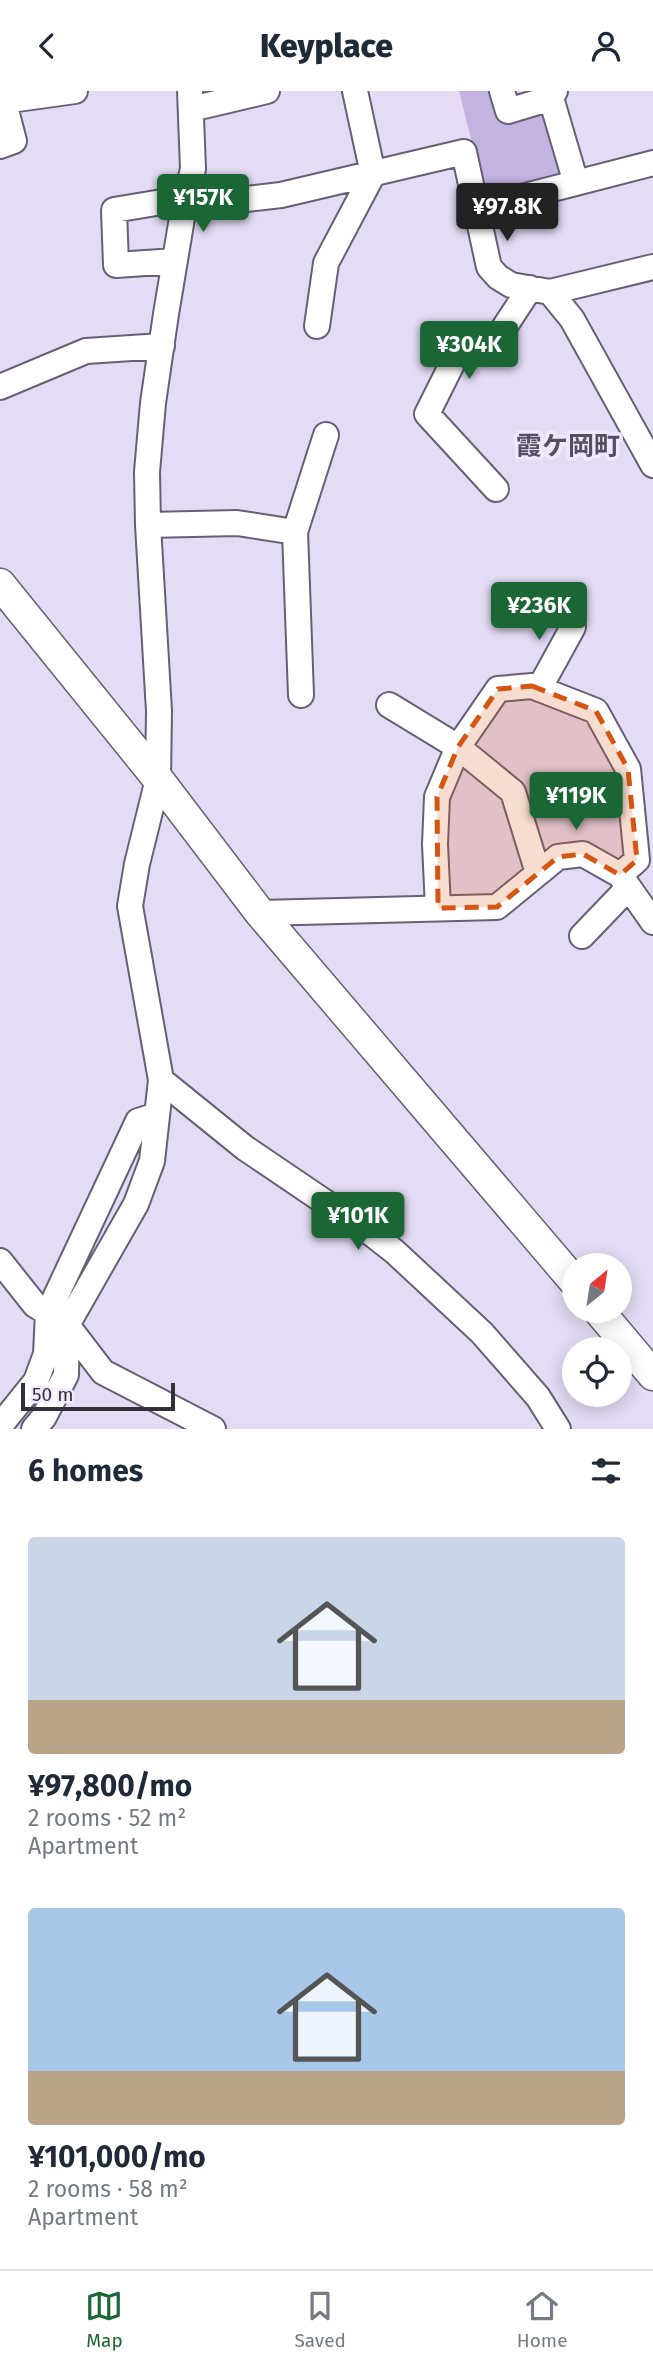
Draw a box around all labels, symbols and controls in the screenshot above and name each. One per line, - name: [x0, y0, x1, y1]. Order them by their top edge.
- icon: back: [28, 27, 66, 65]
- text: Keyplace: [260, 27, 393, 65]
- icon: person: [587, 27, 625, 65]
- pin: ¥157K: [154, 174, 252, 234]
- text: ¥157K: [173, 183, 233, 211]
- pin: ¥97.8K: [450, 183, 564, 243]
- text: ¥97.8K: [472, 192, 542, 220]
- pin: ¥304K: [420, 321, 518, 381]
- text: ¥304K: [436, 330, 502, 358]
- district label: 霞ケ岡町: [516, 431, 620, 462]
- pin: ¥236K: [490, 582, 588, 642]
- text: ¥236K: [507, 591, 571, 619]
- pin: ¥119K: [527, 773, 625, 832]
- text: ¥119K: [546, 781, 606, 809]
- pin: ¥101K: [309, 1193, 407, 1252]
- text: ¥101K: [327, 1201, 389, 1229]
- north arrow: [562, 1253, 632, 1323]
- map controls: [562, 1253, 632, 1407]
- button: locate: [562, 1337, 632, 1407]
- scale bar: [21, 1380, 175, 1412]
- text: 50 m: [32, 1383, 73, 1406]
- icon: filters: [587, 1452, 625, 1490]
- text: 6 homes: [28, 1453, 143, 1489]
- icon: home: [264, 1583, 390, 1709]
- text: ¥97,800/mo: [28, 1768, 192, 1804]
- text: 2 rooms · 52 m²: [28, 1804, 186, 1832]
- text: Apartment: [28, 1832, 138, 1860]
- icon: home: [264, 1954, 390, 2080]
- text: ¥101,000/mo: [28, 2139, 206, 2175]
- text: 2 rooms · 58 m²: [28, 2175, 188, 2203]
- text: Apartment: [28, 2203, 138, 2231]
- tab: Map: [85, 2287, 123, 2352]
- tab: Saved: [294, 2287, 346, 2352]
- tab: Home: [517, 2287, 567, 2352]

